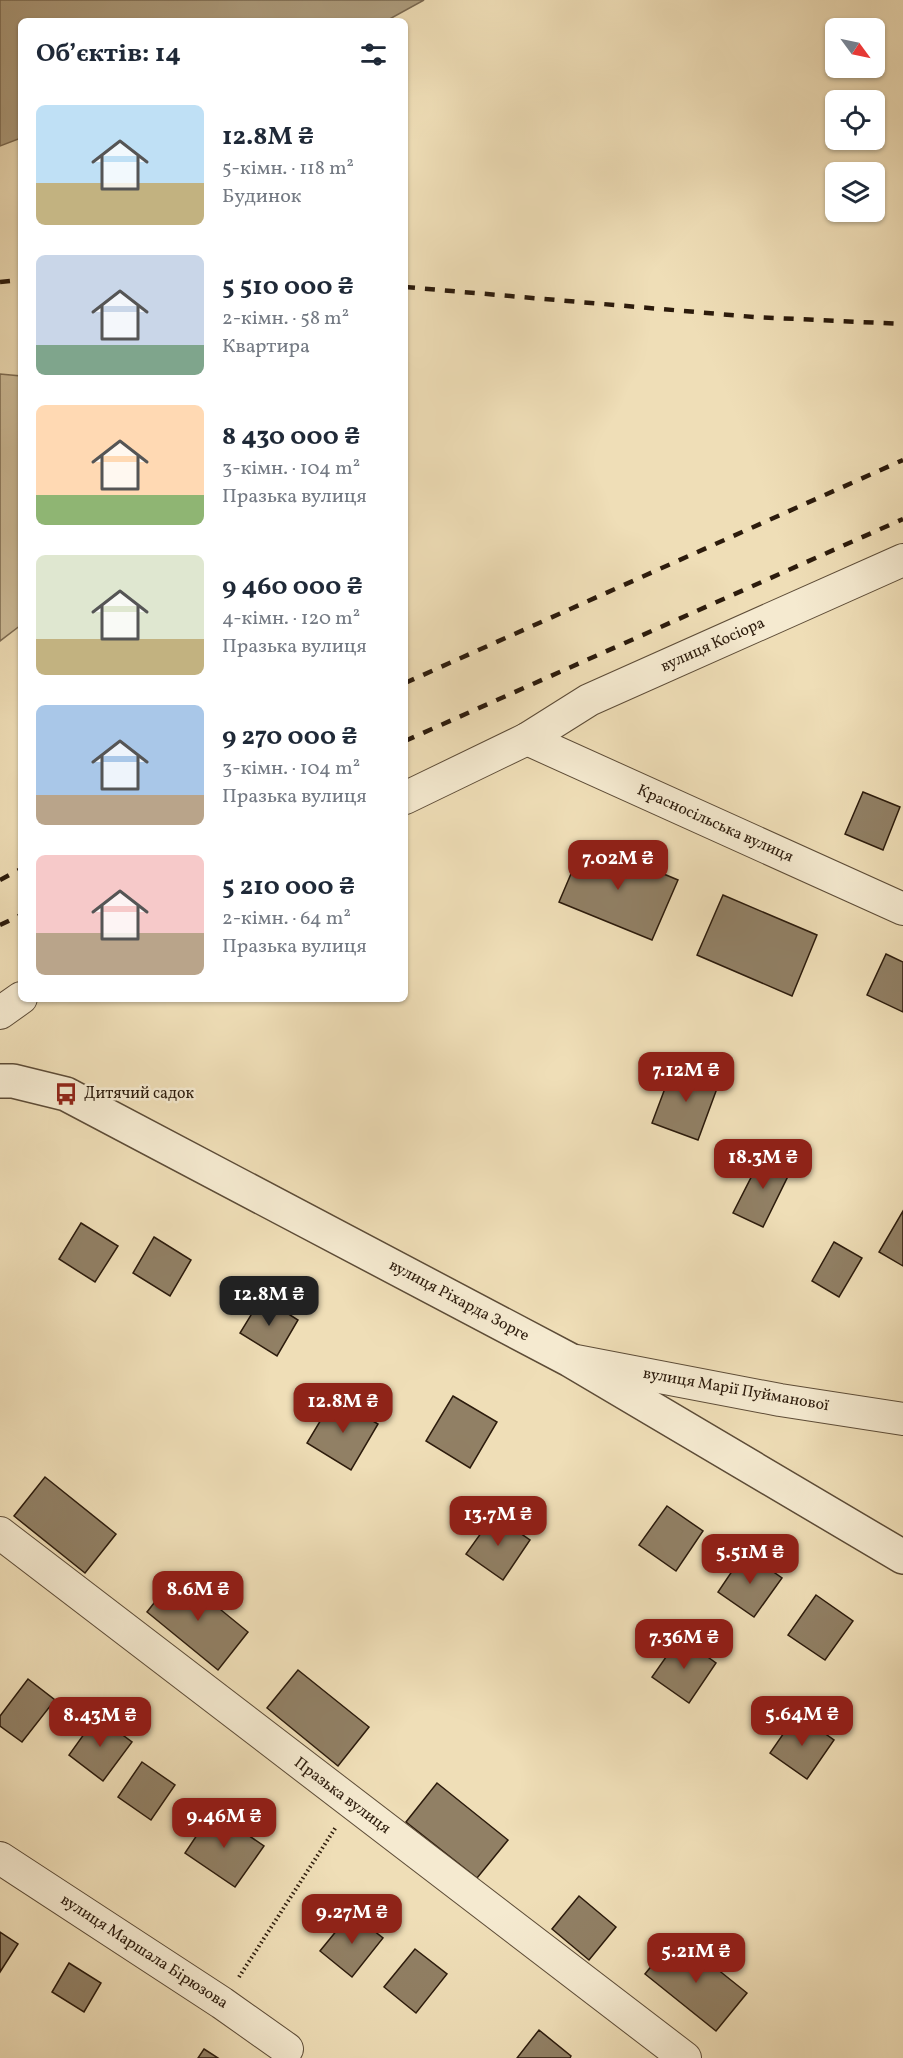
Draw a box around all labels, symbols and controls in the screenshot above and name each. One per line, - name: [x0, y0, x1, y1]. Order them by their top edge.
- north arrow: [825, 18, 885, 78]
- map controls: [825, 18, 885, 222]
- text: Об’єктів: 14: [36, 36, 181, 72]
- icon: filters: [357, 38, 390, 71]
- button: locate: [825, 90, 885, 150]
- text: 12.8M ₴: [222, 119, 314, 155]
- icon: home: [84, 129, 156, 201]
- text: 5-кімн. · 118 m²: [222, 155, 354, 183]
- button: layers: [825, 162, 885, 222]
- text: Будинок: [222, 183, 302, 211]
- text: 5 510 000 ₴: [222, 269, 354, 305]
- icon: home: [84, 279, 156, 351]
- text: 2-кімн. · 58 m²: [222, 305, 349, 333]
- text: Квартира: [222, 333, 310, 361]
- text: 8 430 000 ₴: [222, 419, 360, 455]
- icon: home: [84, 429, 156, 501]
- text: 3-кімн. · 104 m²: [222, 455, 360, 483]
- text: Празька вулиця: [222, 483, 367, 511]
- text: 9 460 000 ₴: [222, 569, 363, 605]
- icon: home: [84, 579, 156, 651]
- text: 4-кімн. · 120 m²: [222, 605, 360, 633]
- street label: вулиця Косіора: [657, 612, 769, 678]
- text: Празька вулиця: [222, 633, 367, 661]
- text: 9 270 000 ₴: [222, 719, 358, 755]
- icon: home: [84, 729, 156, 801]
- text: 3-кімн. · 104 m²: [222, 755, 360, 783]
- street label: Красносільська вулиця: [633, 780, 797, 868]
- text: Празька вулиця: [222, 783, 367, 811]
- pin: 7.02M ₴: [563, 840, 673, 891]
- text: 7.02M ₴: [582, 845, 654, 873]
- text: 5 210 000 ₴: [222, 869, 355, 905]
- icon: home: [84, 879, 156, 951]
- text: 2-кімн. · 64 m²: [222, 905, 351, 933]
- text: Празька вулиця: [222, 933, 367, 961]
- pin: 7.12M ₴: [631, 1052, 741, 1103]
- text: 7.12M ₴: [652, 1057, 720, 1085]
- bus stop icon: Дитячий садок: [53, 1081, 79, 1107]
- place label: Дитячий садок: [84, 1083, 195, 1105]
- pin: 18.3M ₴: [708, 1139, 818, 1190]
- text: 18.3M ₴: [728, 1144, 798, 1172]
- street label: вулиця Ріхарда Зорге: [385, 1255, 533, 1347]
- pin: 12.8M ₴: [214, 1276, 324, 1327]
- text: 12.8M ₴: [234, 1281, 304, 1309]
- street label: вулиця Марії Пуйманової: [641, 1363, 831, 1417]
- pin: 12.8M ₴: [288, 1383, 398, 1434]
- text: 12.8M ₴: [308, 1388, 378, 1416]
- pin: 13.7M ₴: [443, 1496, 553, 1547]
- text: 13.7M ₴: [464, 1501, 532, 1529]
- pin: 5.51M ₴: [695, 1534, 805, 1585]
- text: 5.51M ₴: [716, 1539, 784, 1567]
- pin: 8.6M ₴: [149, 1571, 247, 1622]
- text: 8.6M ₴: [166, 1576, 230, 1604]
- pin: 7.36M ₴: [629, 1619, 739, 1670]
- text: 7.36M ₴: [649, 1624, 719, 1652]
- pin: 5.64M ₴: [747, 1696, 857, 1747]
- pin: 8.43M ₴: [45, 1697, 155, 1748]
- text: 5.64M ₴: [765, 1701, 839, 1729]
- text: 8.43M ₴: [63, 1702, 137, 1730]
- street label: Празька вулиця: [289, 1752, 395, 1840]
- pin: 9.46M ₴: [169, 1798, 279, 1849]
- text: 9.46M ₴: [186, 1803, 262, 1831]
- street label: вулиця Маршала Бірюзова: [56, 1889, 232, 2015]
- pin: 9.27M ₴: [297, 1894, 407, 1945]
- text: 9.27M ₴: [316, 1899, 388, 1927]
- pin: 5.21M ₴: [641, 1933, 751, 1984]
- text: 5.21M ₴: [661, 1938, 731, 1966]

